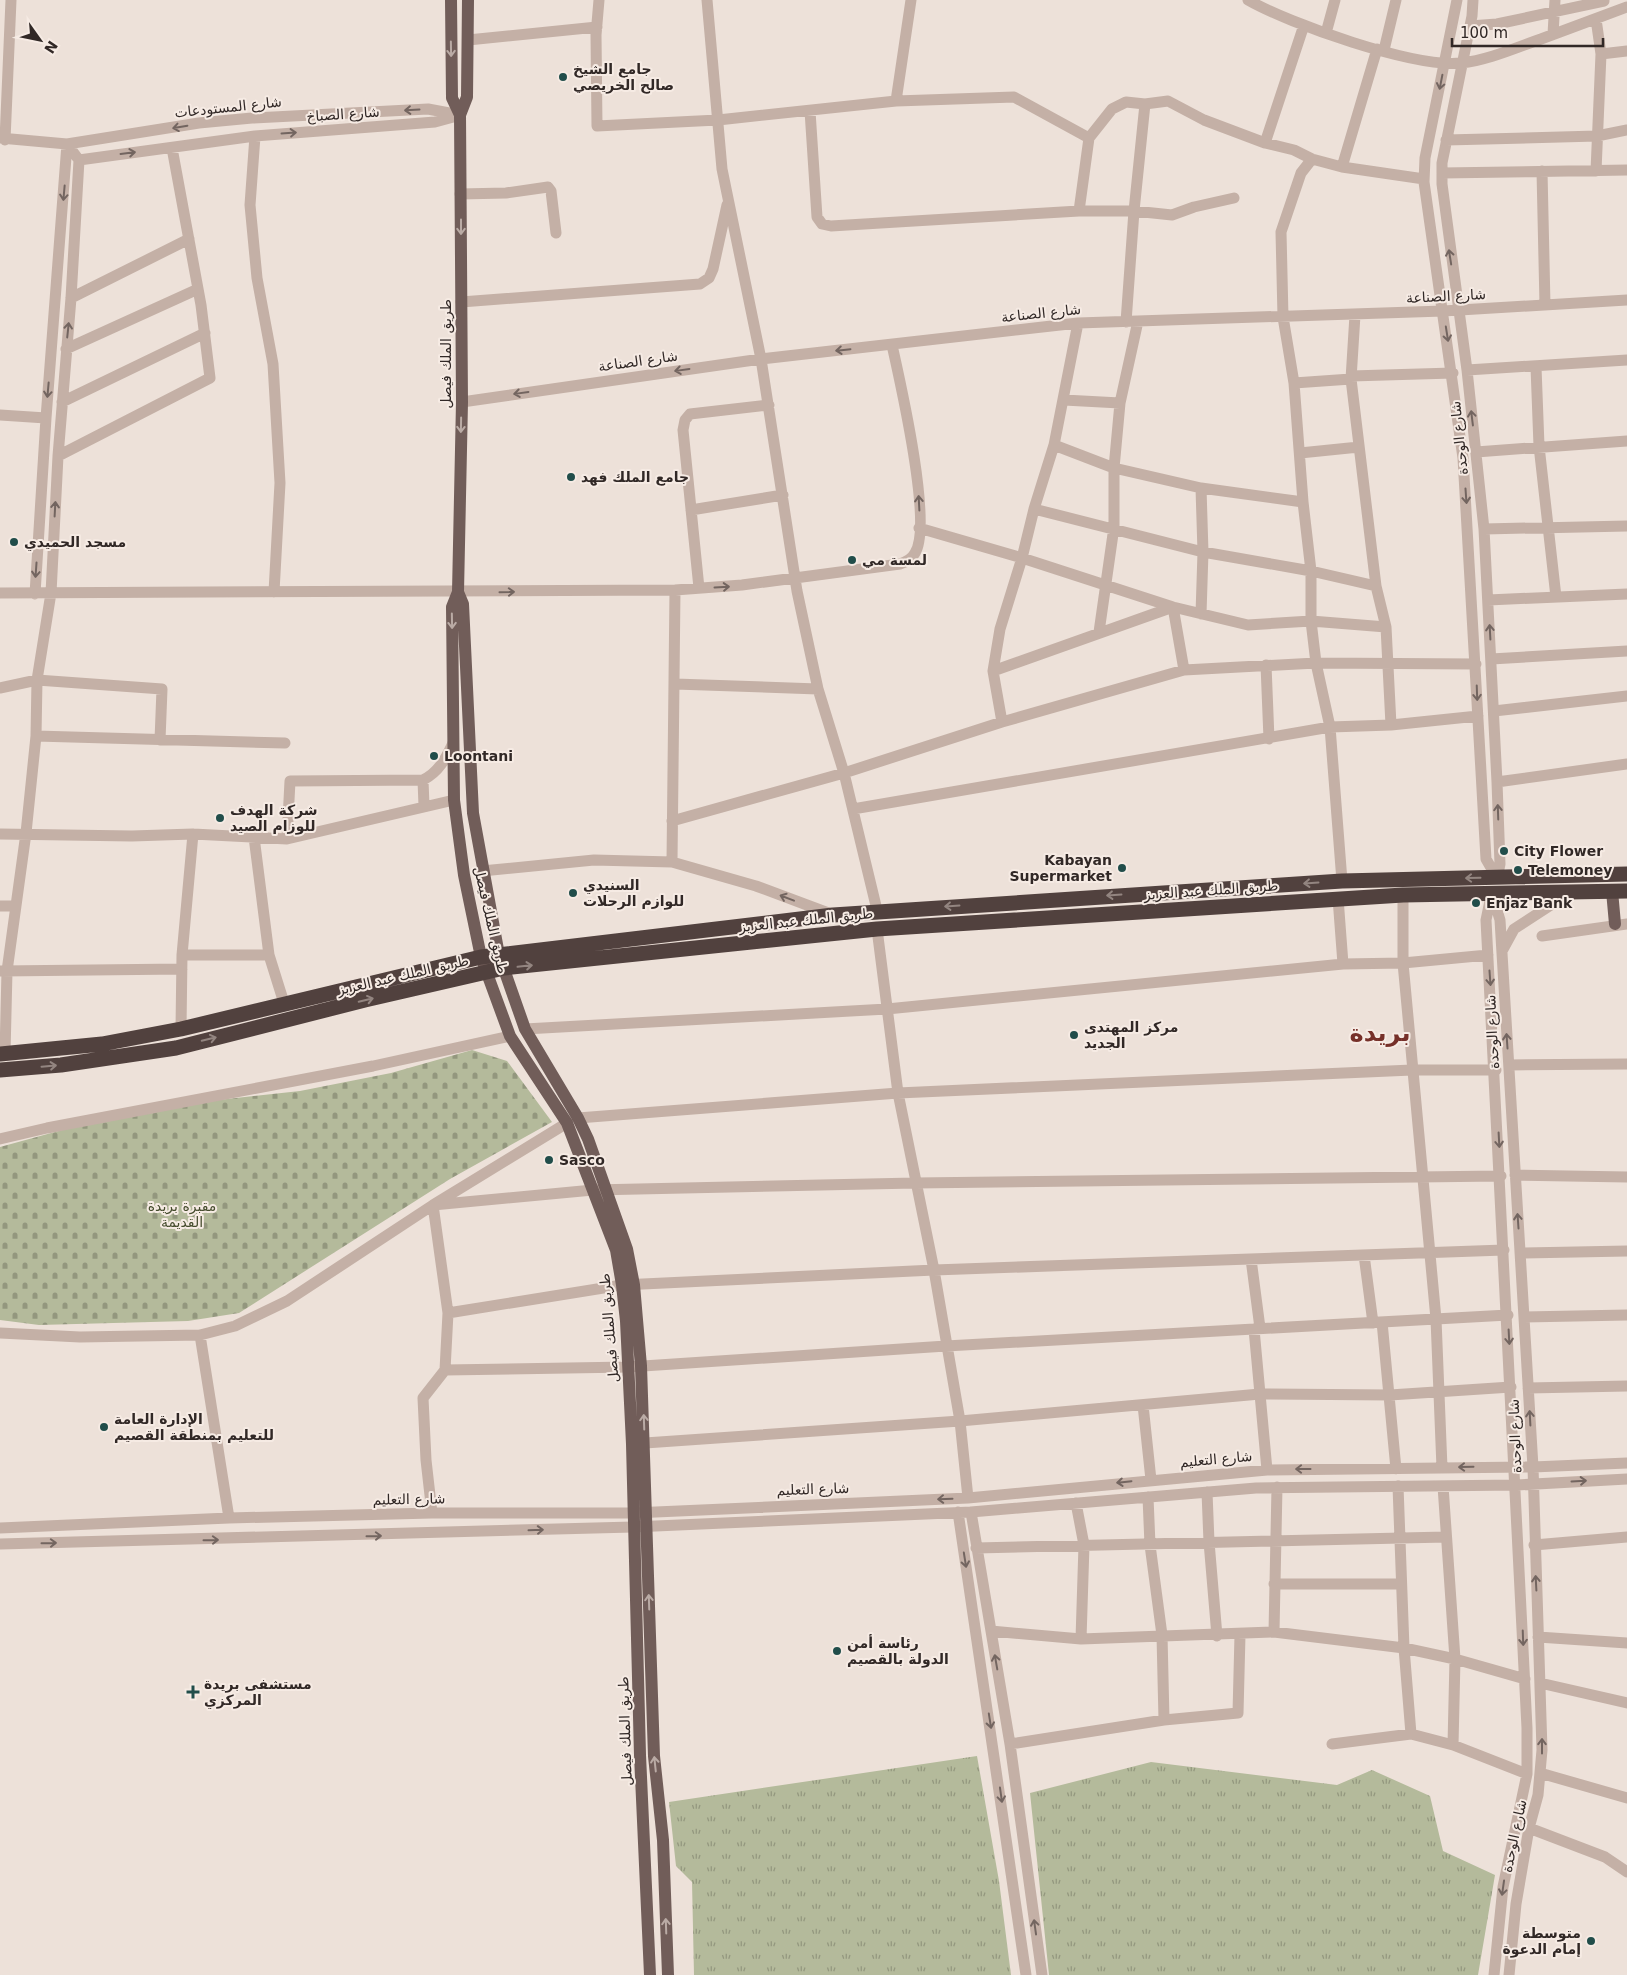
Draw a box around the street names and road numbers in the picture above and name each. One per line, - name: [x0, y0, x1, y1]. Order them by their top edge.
- street label: شارع المستودعات: [174, 93, 283, 122]
- street label: شارع الصباخ: [306, 103, 380, 126]
- street label: شارع الصناعة: [1406, 286, 1487, 307]
- street label: طريق الملك فيصل: [438, 299, 455, 409]
- street label: شارع الصناعة: [1000, 301, 1082, 326]
- street label: شارع الصناعة: [597, 347, 679, 375]
- street label: شارع الوحدة: [1447, 400, 1472, 476]
- street label: طريق الملك فيصل: [470, 865, 511, 975]
- street label: طريق الملك عبد العزيز: [1142, 877, 1279, 904]
- street label: طريق الملك عبد العزيز: [737, 905, 874, 936]
- street label: طريق الملك عبد العزيز: [335, 952, 471, 999]
- street label: شارع الوحدة: [1482, 994, 1503, 1070]
- street label: طريق الملك فيصل: [596, 1273, 623, 1383]
- street label: شارع الوحدة: [1506, 1399, 1525, 1473]
- street label: شارع التعليم: [1179, 1448, 1253, 1471]
- street label: شارع التعليم: [776, 1480, 850, 1499]
- street label: شارع التعليم: [372, 1490, 446, 1509]
- street label: طريق الملك فيصل: [615, 1676, 636, 1786]
- street label: شارع الوحدة: [1498, 1798, 1531, 1874]

